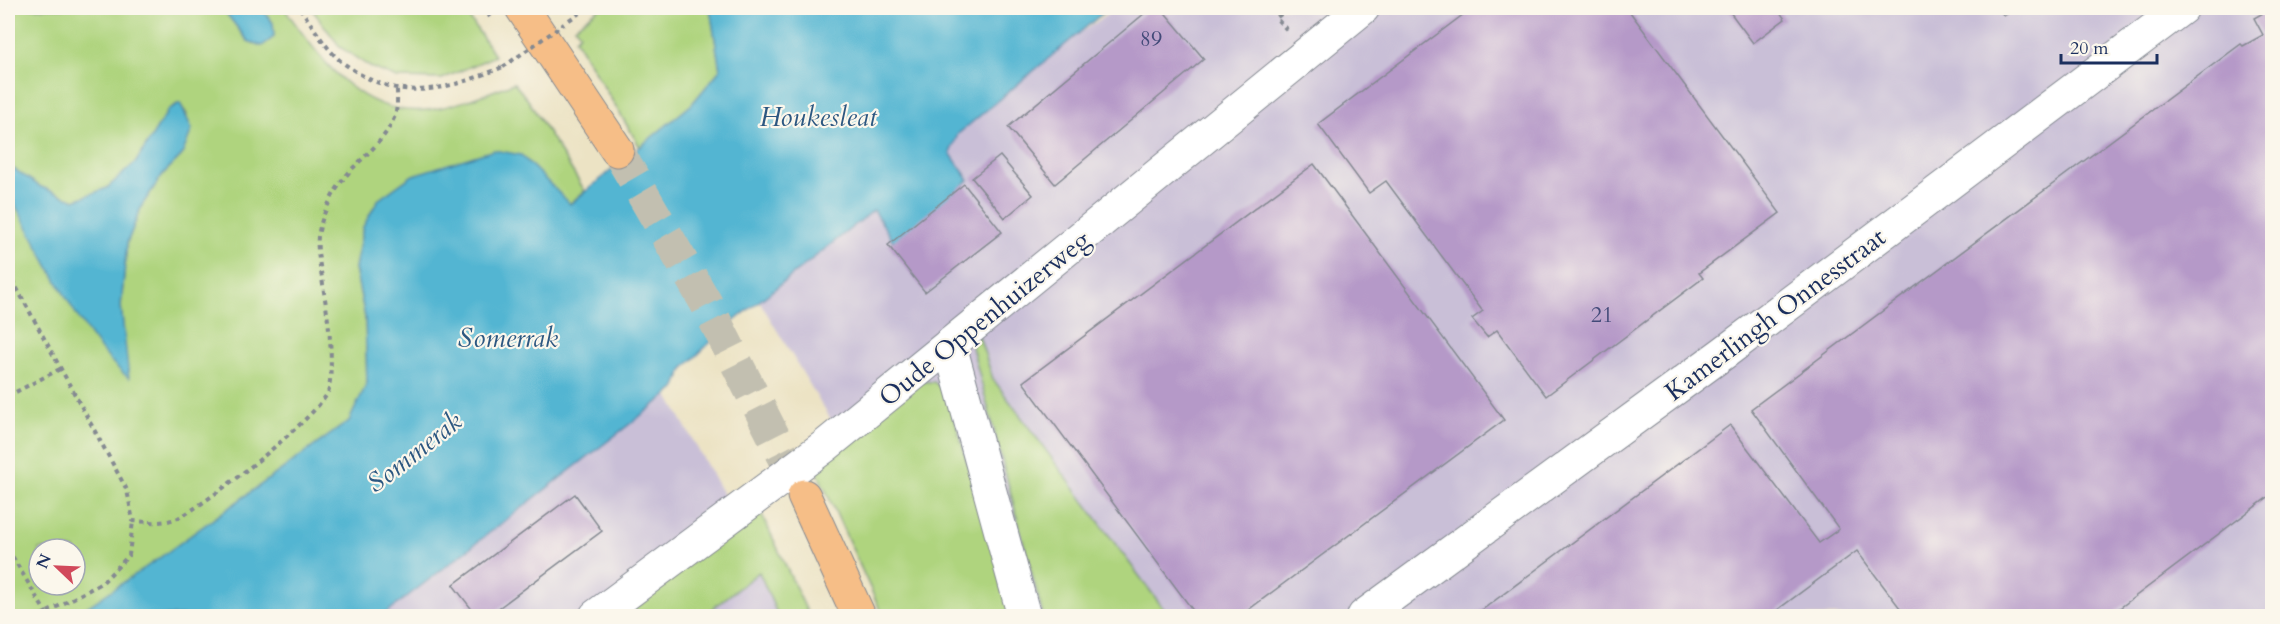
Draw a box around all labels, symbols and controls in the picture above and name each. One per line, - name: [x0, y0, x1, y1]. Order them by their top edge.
- house number: 89: [1140, 24, 1162, 54]
- scale bar: [2061, 27, 2157, 65]
- text: 20 m: [2070, 36, 2109, 61]
- water label: Houkesleat: [759, 99, 878, 136]
- street label: Kamerlingh Onnesstraat: [1658, 220, 1893, 409]
- street label: Oude Oppenhuizerweg: [871, 222, 1097, 414]
- house number: 21: [1591, 300, 1613, 330]
- water label: Somerrak: [458, 320, 559, 357]
- water label: Sommerak: [359, 403, 470, 501]
- north arrow: [27, 537, 87, 597]
- text: N: [31, 551, 57, 572]

